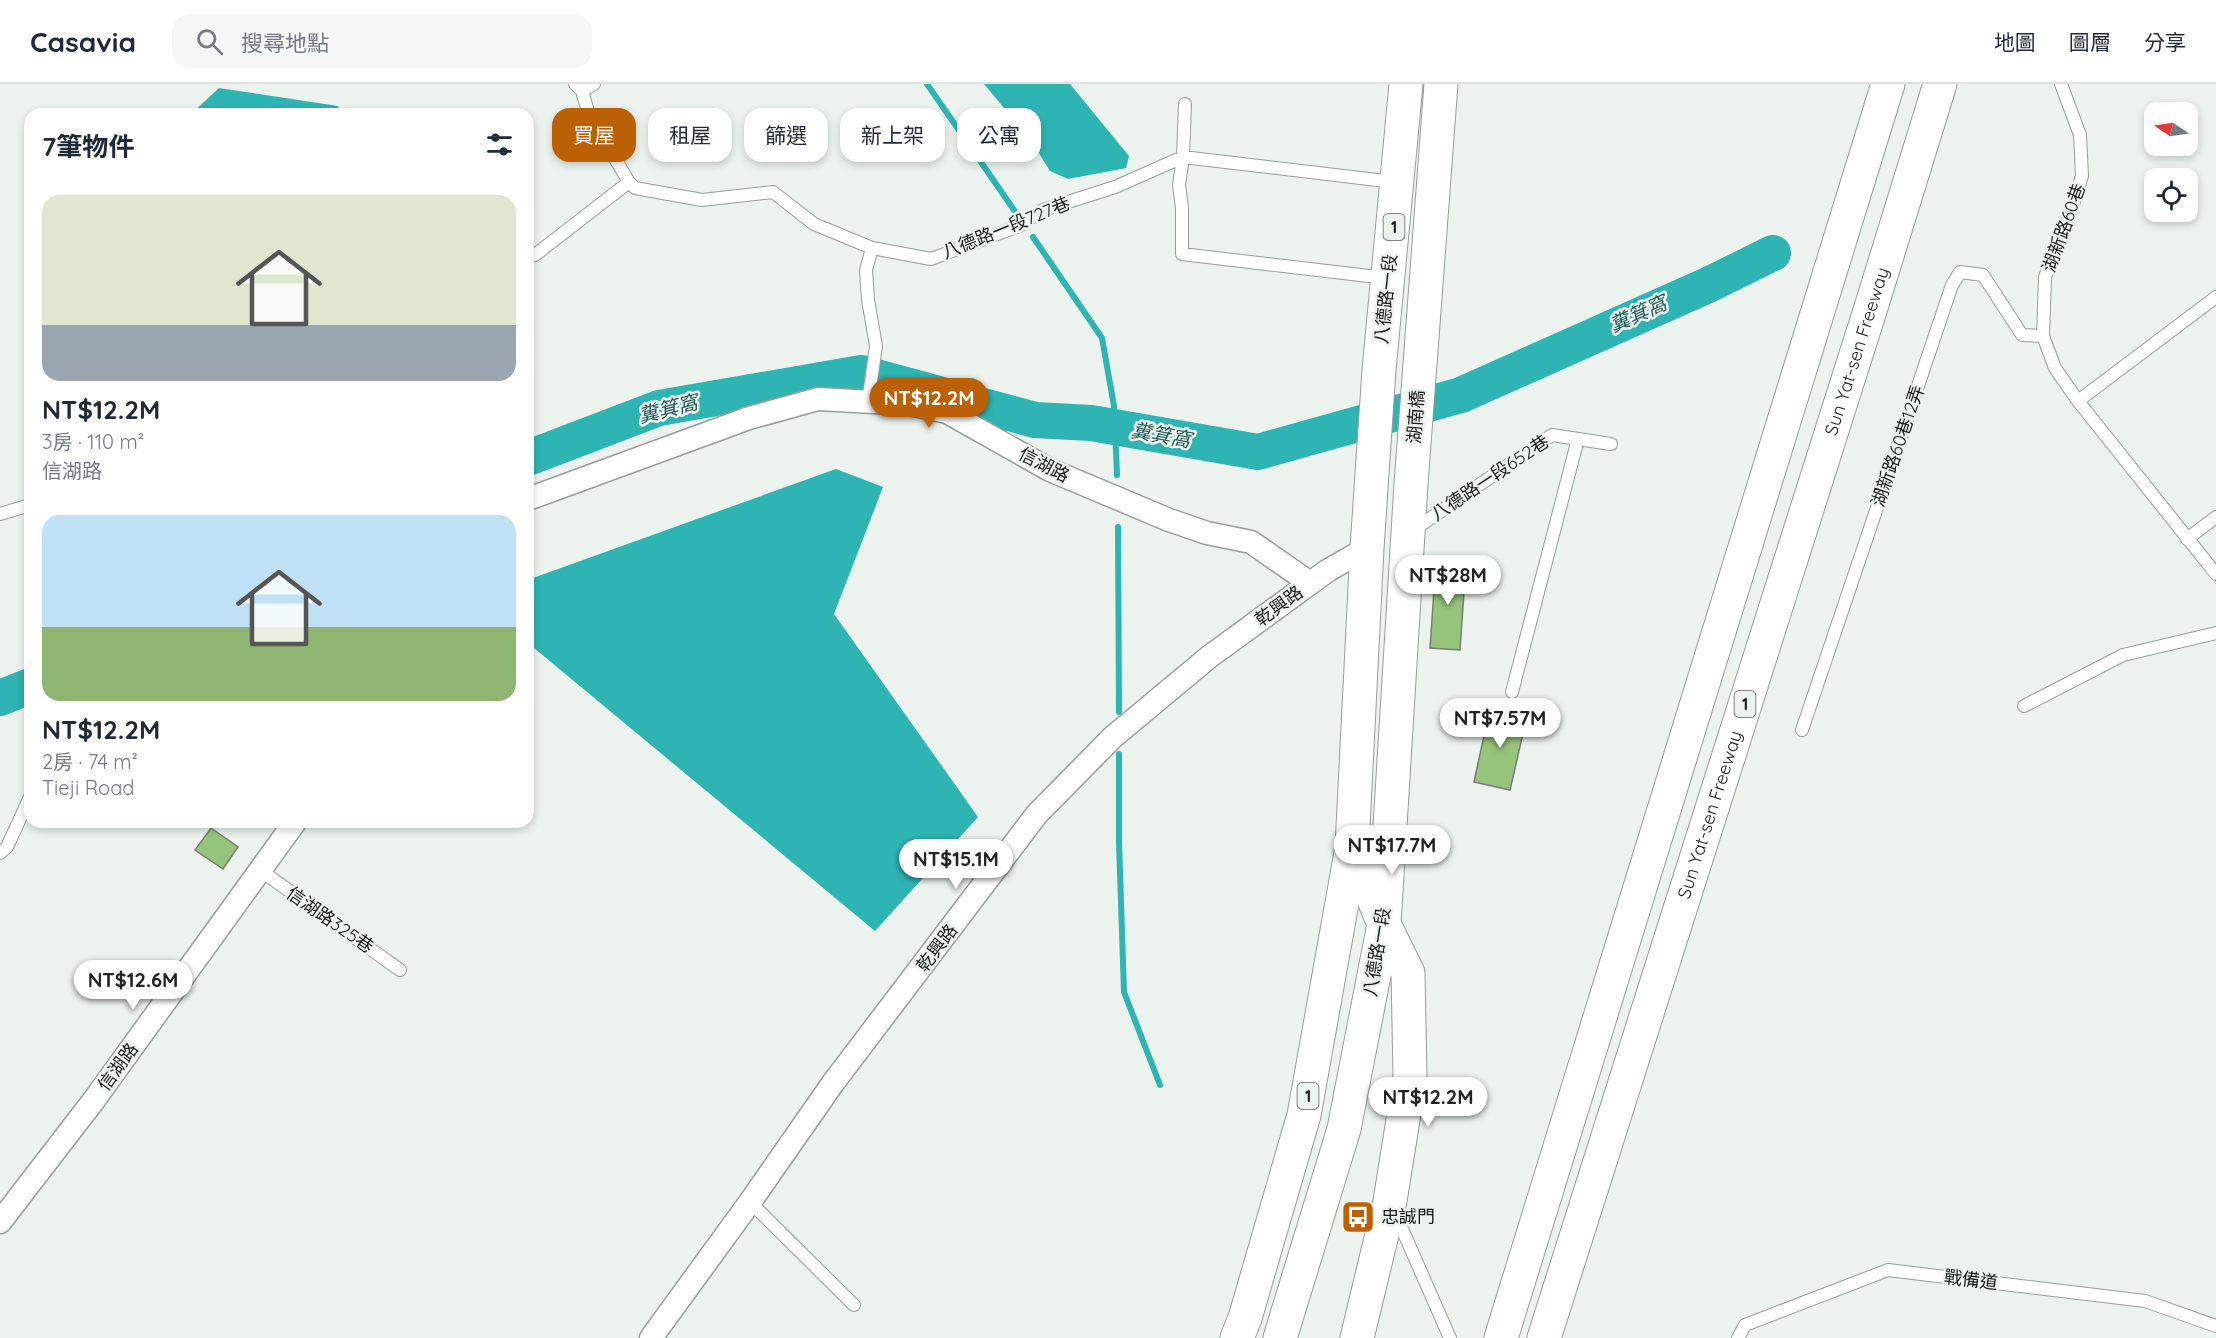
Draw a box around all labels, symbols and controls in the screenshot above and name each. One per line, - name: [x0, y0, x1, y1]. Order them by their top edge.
- search box: [172, 14, 592, 68]
- text: Casavia: [30, 24, 136, 59]
- icon: search: [193, 25, 226, 58]
- text: 搜尋地點: [241, 29, 329, 57]
- text: 地圖: [1994, 29, 2036, 55]
- text: 圖層: [2069, 29, 2111, 55]
- text: 分享: [2144, 29, 2186, 55]
- north arrow: [2144, 102, 2198, 156]
- map controls: [2144, 102, 2198, 222]
- chip: 買屋: [552, 108, 636, 162]
- chip: 租屋: [648, 108, 732, 162]
- chip: 篩選: [744, 108, 828, 162]
- chip: 新上架: [840, 108, 945, 162]
- chip: 公寓: [957, 108, 1041, 162]
- icon: filters: [483, 128, 516, 161]
- text: 7筆物件: [42, 130, 134, 163]
- button: locate: [2144, 168, 2198, 222]
- street label: 湖新路60巷: [2037, 180, 2090, 275]
- street label: 八德路一段727巷: [938, 191, 1073, 264]
- road number: 1: [1384, 214, 1404, 240]
- icon: home: [225, 234, 333, 342]
- street label: 八德路一段: [1369, 253, 1402, 345]
- street label: Sun Yat-sen Freeway: [1819, 264, 1894, 438]
- water label: 糞箕窩: [1605, 289, 1673, 337]
- pin: NT$12.2M: [867, 378, 991, 429]
- street label: 湖新路60巷12弄: [1866, 382, 1929, 510]
- text: NT$12.2M: [883, 385, 975, 410]
- water label: 糞箕窩: [636, 388, 703, 428]
- street label: 湖南橋: [1402, 389, 1429, 445]
- text: NT$12.2M: [42, 393, 160, 426]
- water label: 糞箕窩: [1129, 417, 1196, 453]
- text: 3房 · 110 m²: [42, 429, 144, 454]
- street label: 八德路一段652巷: [1426, 430, 1553, 526]
- street label: 信湖路: [1015, 442, 1074, 487]
- text: 信湖路: [42, 458, 102, 483]
- icon: home: [225, 554, 333, 662]
- pin: NT$28M: [1399, 555, 1497, 606]
- text: NT$28M: [1409, 562, 1487, 587]
- street label: 乾興路: [1250, 580, 1307, 631]
- road number: 1: [1734, 691, 1756, 717]
- pin: NT$7.57M: [1438, 698, 1562, 749]
- text: NT$7.57M: [1454, 705, 1546, 730]
- text: NT$12.2M: [42, 713, 160, 746]
- street label: Sun Yat-sen Freeway: [1672, 728, 1747, 901]
- text: 2房 · 74 m²: [42, 749, 138, 774]
- text: Tieji Road: [42, 775, 134, 800]
- pin: NT$17.7M: [1330, 825, 1454, 876]
- text: NT$17.7M: [1348, 832, 1436, 857]
- pin: NT$15.1M: [894, 839, 1018, 890]
- text: NT$15.1M: [913, 846, 999, 871]
- street label: 信湖路325巷: [282, 881, 378, 958]
- street label: 八德路一段: [1358, 906, 1395, 998]
- street label: 乾興路: [911, 919, 962, 976]
- pin: NT$12.6M: [71, 960, 195, 1011]
- text: NT$12.6M: [88, 967, 178, 992]
- street label: 信湖路: [92, 1038, 143, 1095]
- pin: NT$12.2M: [1366, 1077, 1490, 1128]
- road number: 1: [1298, 1083, 1318, 1109]
- text: NT$12.2M: [1382, 1084, 1474, 1109]
- bus stop icon: 忠誠門: [1340, 1199, 1376, 1235]
- place label: 忠誠門: [1381, 1205, 1435, 1228]
- street label: 戰備道: [1943, 1265, 1999, 1294]

